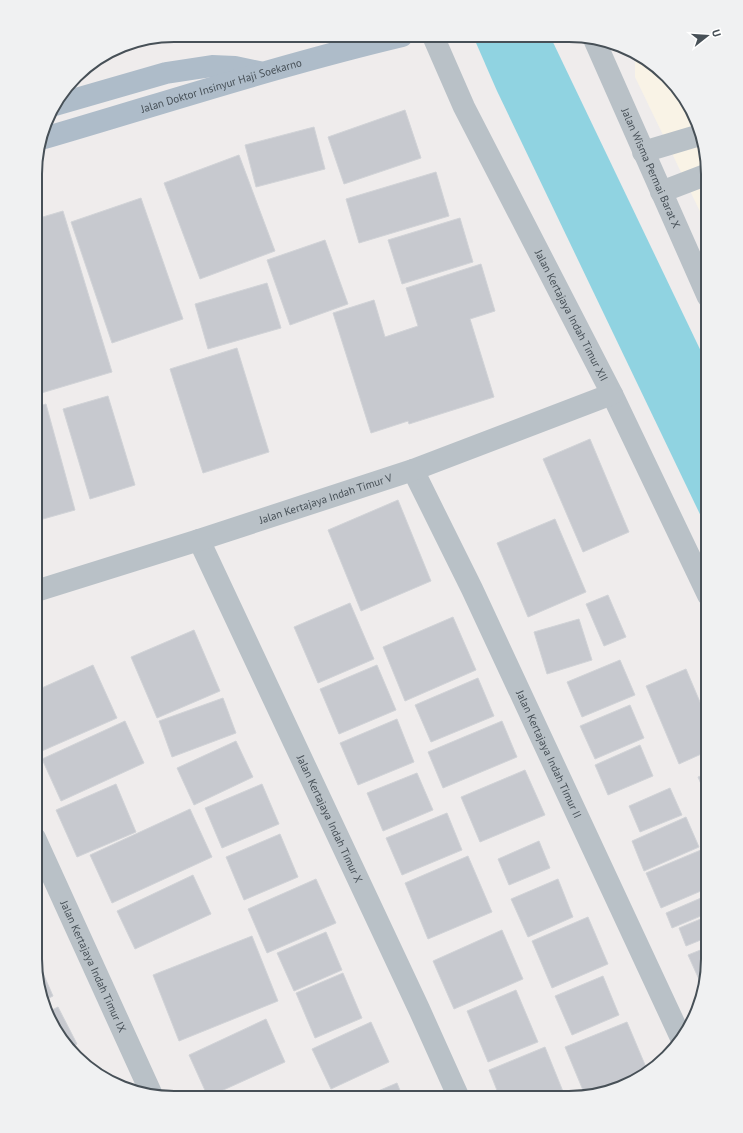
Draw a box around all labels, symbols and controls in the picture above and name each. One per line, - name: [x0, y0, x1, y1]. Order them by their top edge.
- north arrow: [687, 16, 727, 56]
- text: U: [709, 28, 724, 39]
- street label: Jalan Doktor Insinyur Haji Soekarno: [138, 55, 303, 116]
- street label: Jalan Wisma Permai Barat X: [618, 105, 684, 230]
- street label: Jalan Kertajaya Indah Timur XII: [531, 246, 611, 384]
- street label: Jalan Kertajaya Indah Timur V: [256, 470, 395, 527]
- street label: Jalan Kertajaya Indah Timur II: [513, 687, 585, 820]
- street label: Jalan Kertajaya Indah Timur X: [293, 752, 366, 885]
- street label: Jalan Kertajaya Indah Timur IX: [57, 897, 130, 1035]

